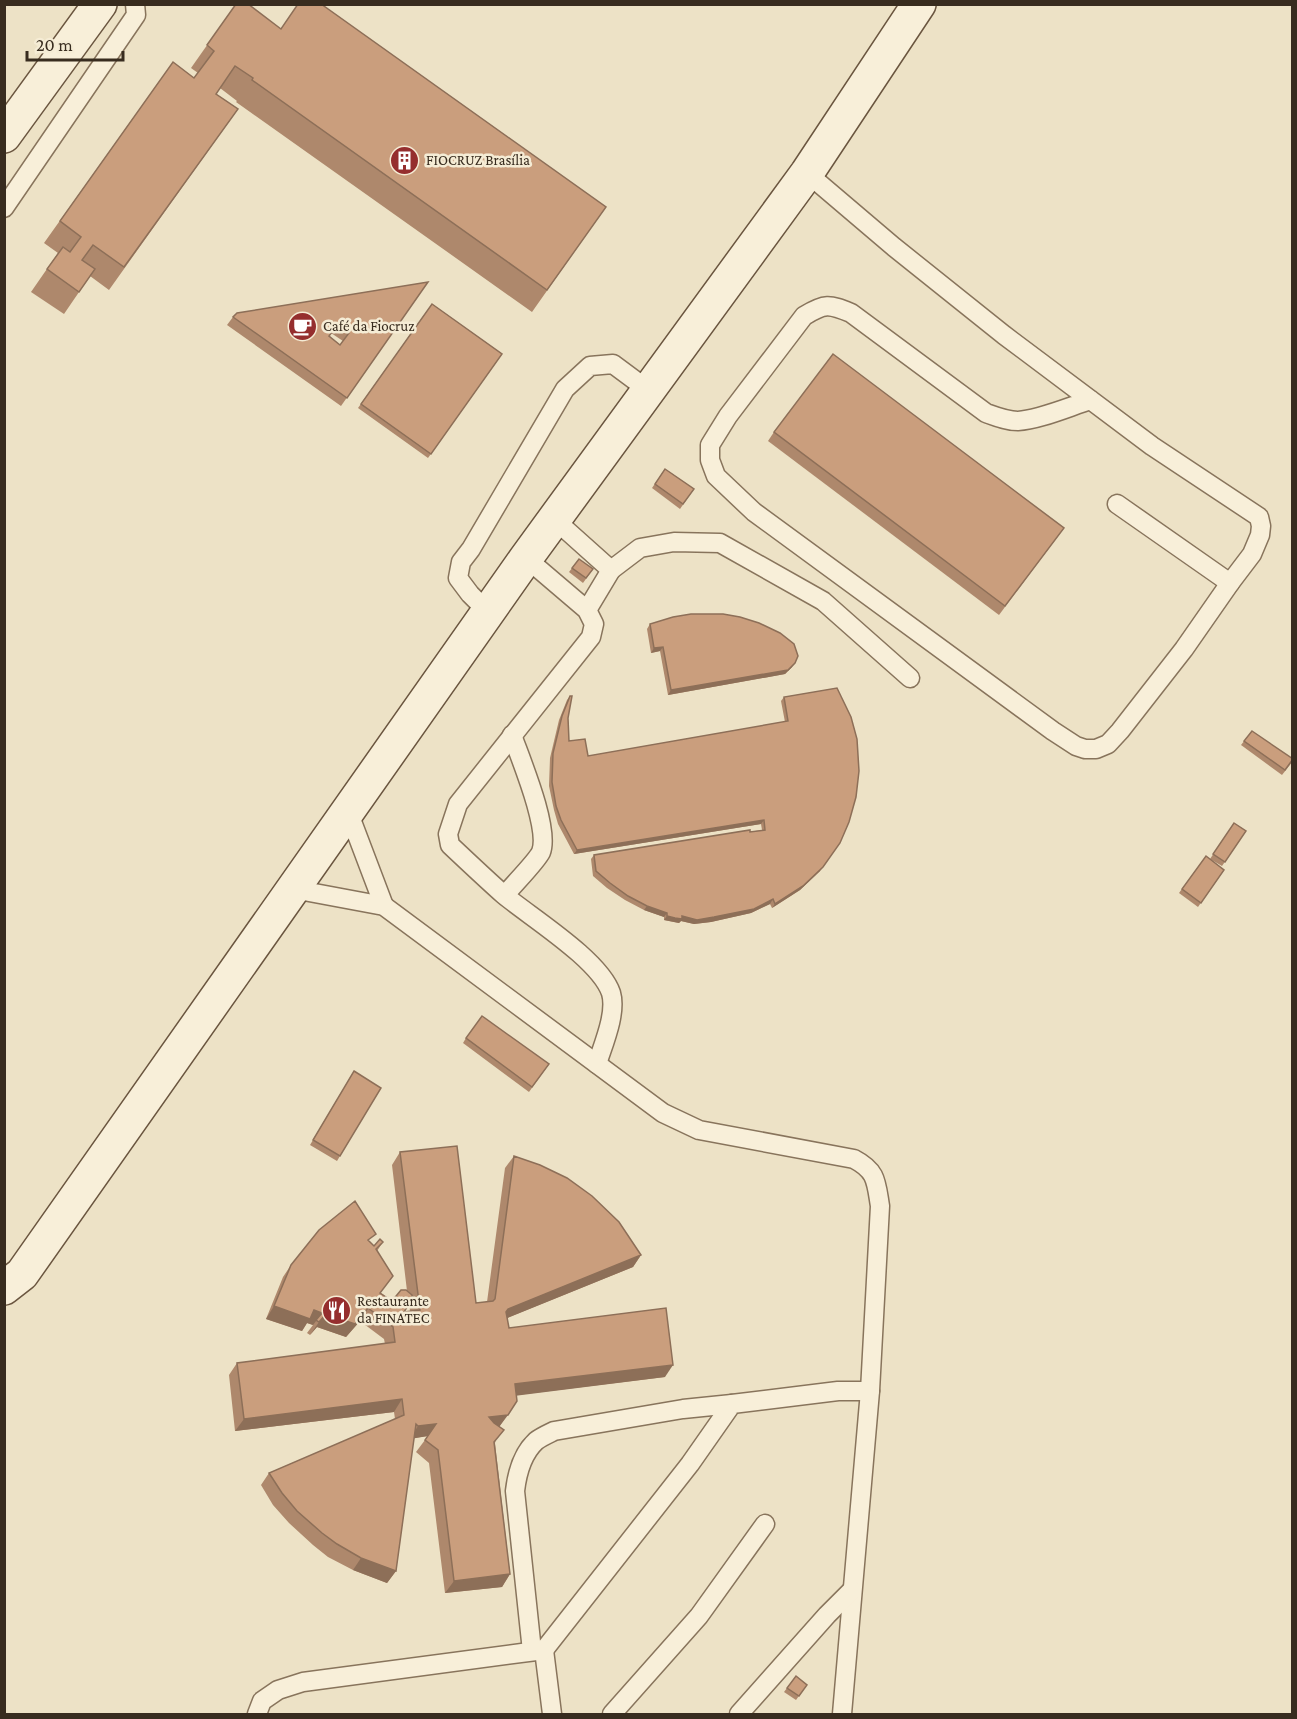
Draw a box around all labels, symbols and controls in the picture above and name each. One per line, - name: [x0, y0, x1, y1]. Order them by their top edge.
- scale bar: [27, 24, 123, 62]
- text: 20 m: [36, 35, 73, 55]
- building icon: FIOCRUZ Brasília: [389, 144, 421, 176]
- place label: FIOCRUZ Brasília: [426, 152, 530, 168]
- cafe icon: Café da Fiocruz: [286, 310, 318, 342]
- place label: Café da Fiocruz: [323, 318, 415, 334]
- place label: Restaurante da FINATEC: [357, 1293, 430, 1326]
- restaurant icon: Restaurante da FINATEC: [320, 1294, 352, 1326]

